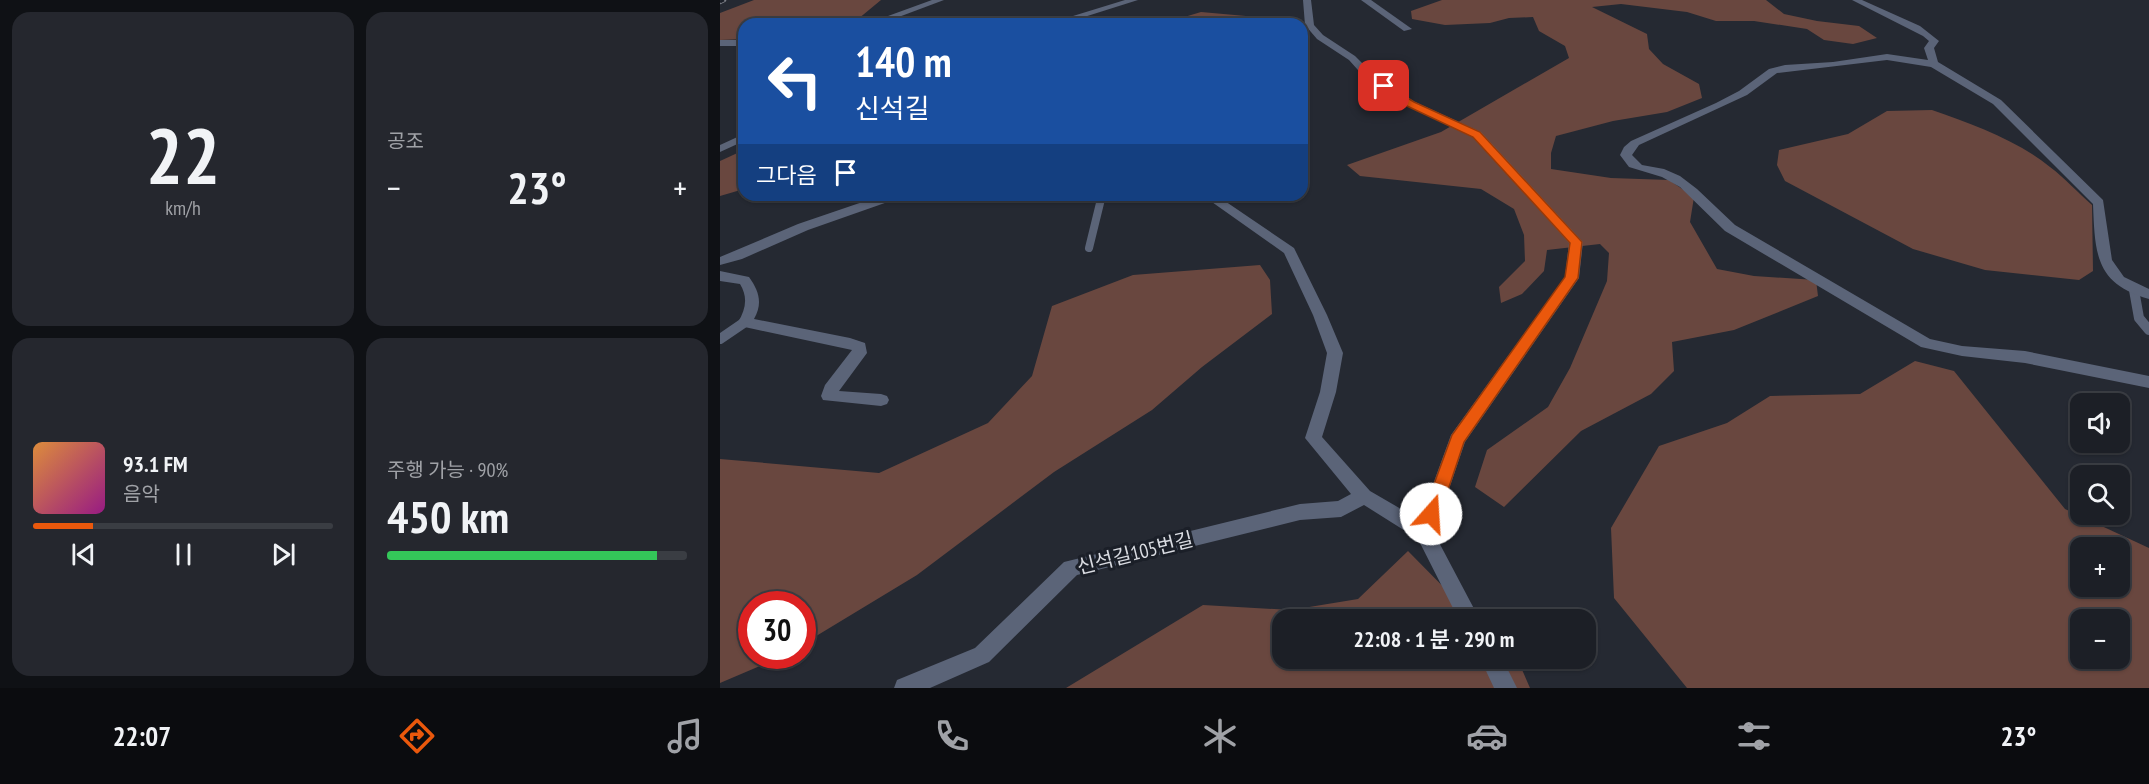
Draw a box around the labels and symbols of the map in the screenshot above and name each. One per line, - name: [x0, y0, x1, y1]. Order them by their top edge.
- pin: [1358, 60, 1409, 111]
- position arrow: [1399, 482, 1463, 546]
- street label: 신석길105번길: [1074, 526, 1196, 580]
- speed limit sign: 30: [738, 591, 816, 669]

